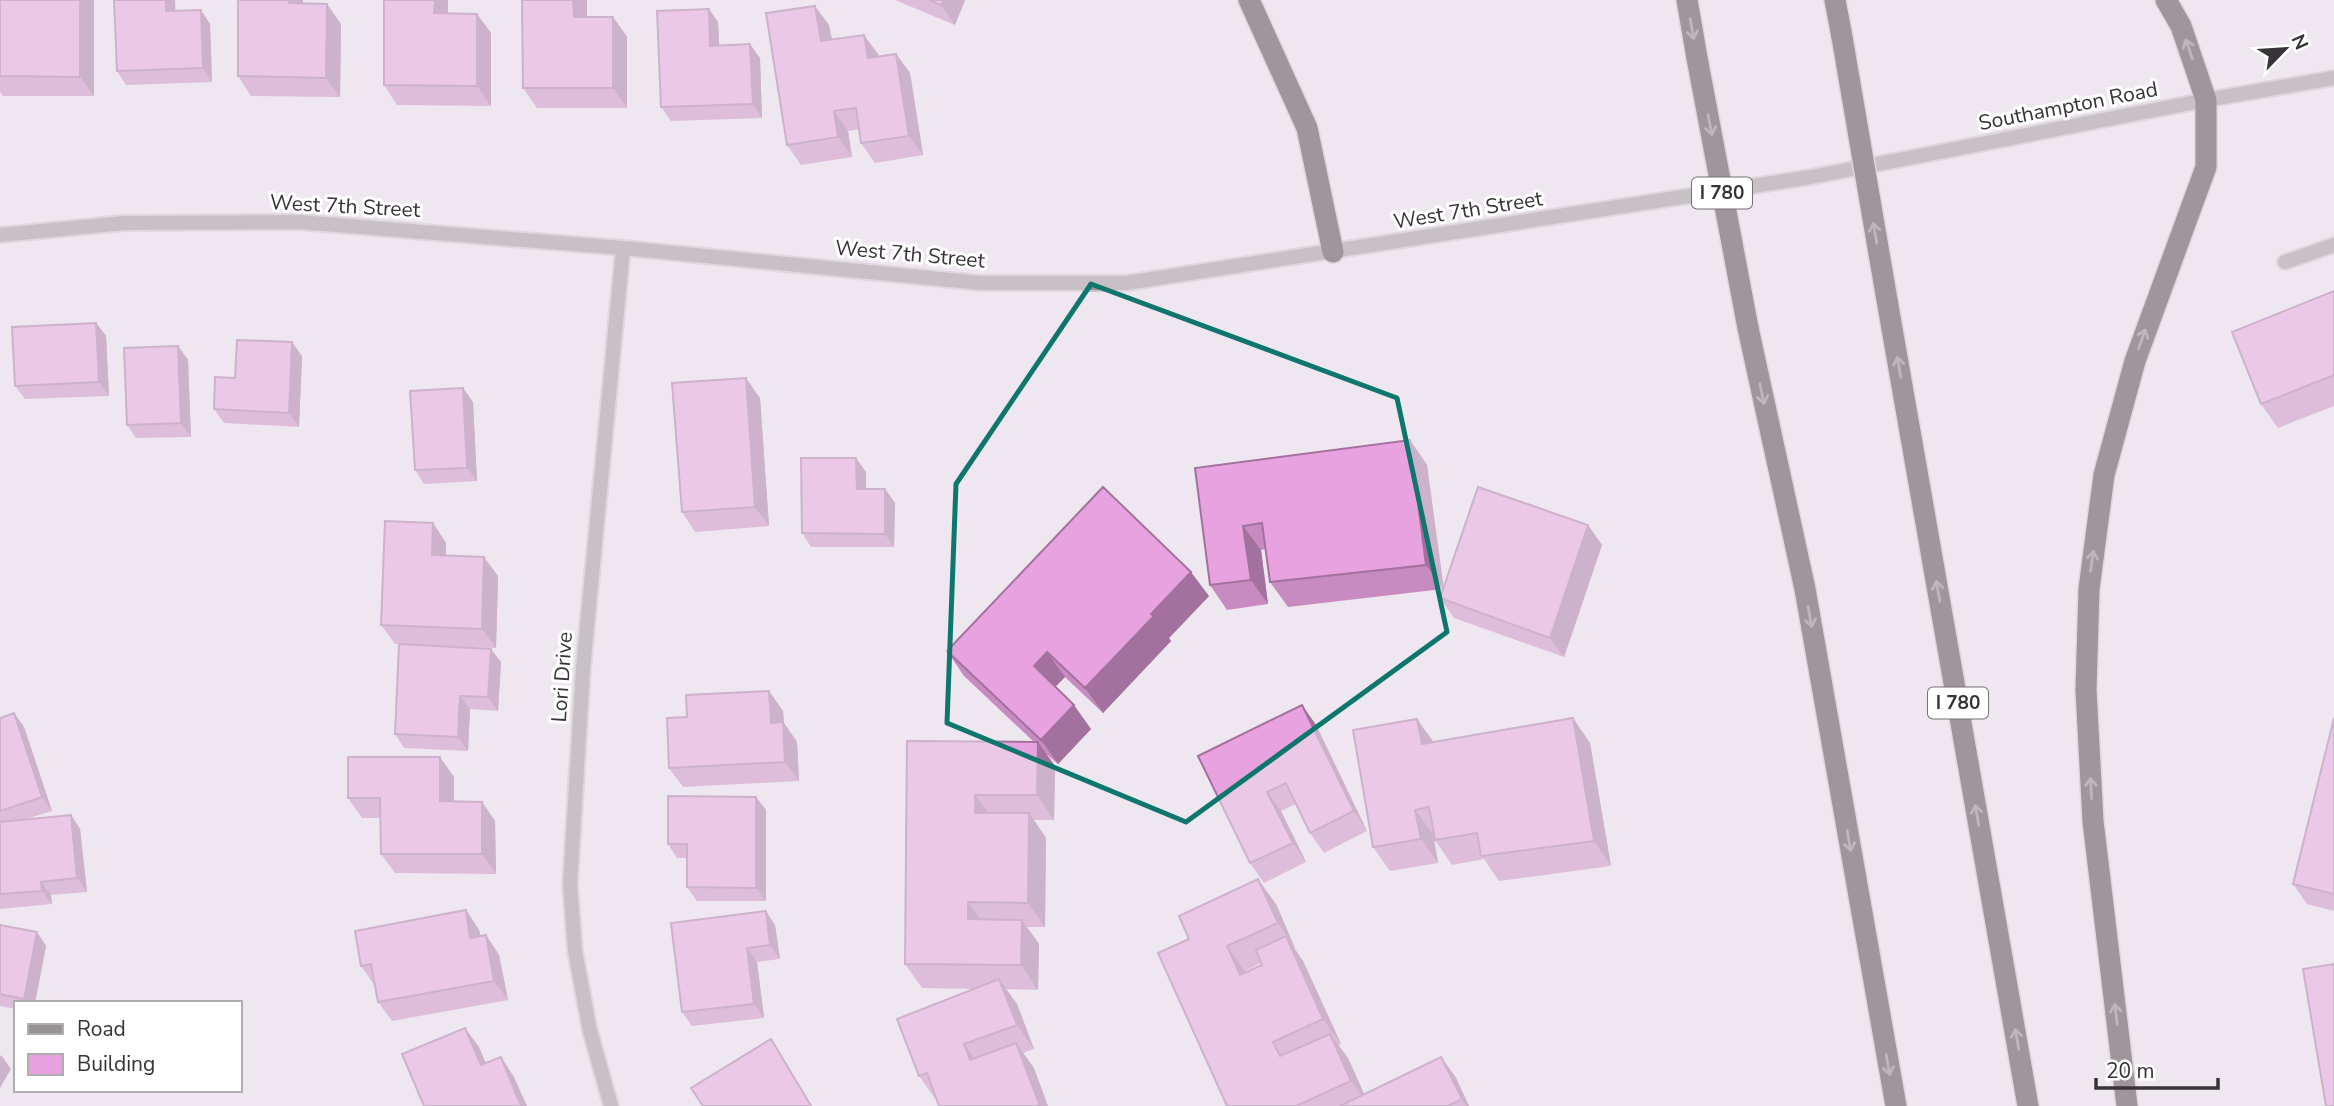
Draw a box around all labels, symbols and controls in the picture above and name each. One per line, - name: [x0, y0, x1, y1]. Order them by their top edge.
- north arrow: [2250, 14, 2320, 84]
- one-way arrow: [1686, 17, 1699, 40]
- text: N: [2285, 30, 2314, 54]
- one-way arrow: [2181, 38, 2194, 60]
- street label: Southampton Road: [1976, 75, 2160, 137]
- one-way arrow: [1703, 113, 1717, 136]
- road number: I 780: [1692, 178, 1752, 209]
- street label: West 7th Street: [1392, 184, 1545, 236]
- street label: West 7th Street: [269, 188, 421, 224]
- one-way arrow: [1868, 222, 1881, 245]
- street label: West 7th Street: [834, 234, 987, 275]
- one-way arrow: [2137, 329, 2150, 351]
- one-way arrow: [1892, 356, 1905, 378]
- one-way arrow: [1756, 382, 1770, 405]
- one-way arrow: [2086, 550, 2099, 573]
- one-way arrow: [1931, 580, 1944, 603]
- one-way arrow: [1804, 605, 1817, 628]
- street label: Lori Drive: [545, 631, 579, 723]
- road number: I 780: [1928, 688, 1988, 718]
- one-way arrow: [2085, 777, 2098, 800]
- one-way arrow: [1970, 804, 1983, 827]
- one-way arrow: [1843, 829, 1856, 852]
- legend: [14, 1001, 242, 1092]
- one-way arrow: [2109, 1003, 2122, 1026]
- text: Road: [77, 1015, 126, 1043]
- one-way arrow: [2009, 1028, 2023, 1051]
- scale bar: [2096, 1046, 2218, 1090]
- text: Building: [77, 1050, 155, 1078]
- one-way arrow: [1882, 1053, 1896, 1076]
- text: 20 m: [2106, 1057, 2155, 1085]

